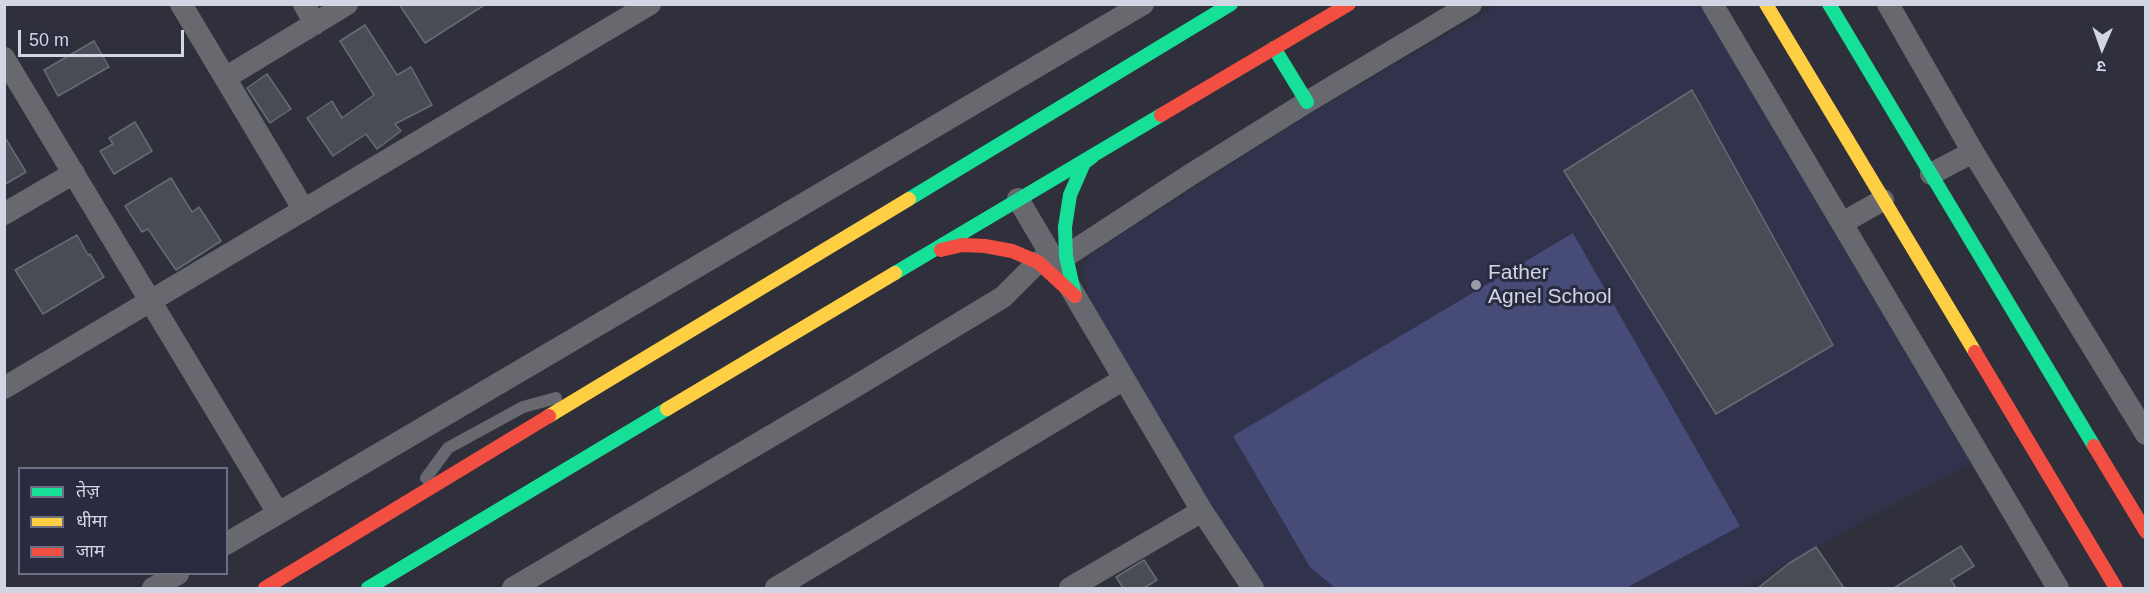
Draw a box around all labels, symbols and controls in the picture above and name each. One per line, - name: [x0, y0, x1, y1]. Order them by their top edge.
- scale bar: [21, 18, 188, 56]
- north arrow: [2072, 18, 2132, 78]
- text: 50 m: [29, 30, 69, 50]
- text: उ: [2096, 58, 2106, 75]
- place label: Father Agnel School: [1488, 260, 1612, 310]
- marker: Father Agnel School: [1469, 278, 1483, 292]
- legend: [18, 467, 228, 575]
- text: तेज़: [76, 481, 100, 501]
- text: धीमा: [76, 511, 107, 531]
- text: जाम: [76, 541, 105, 561]

